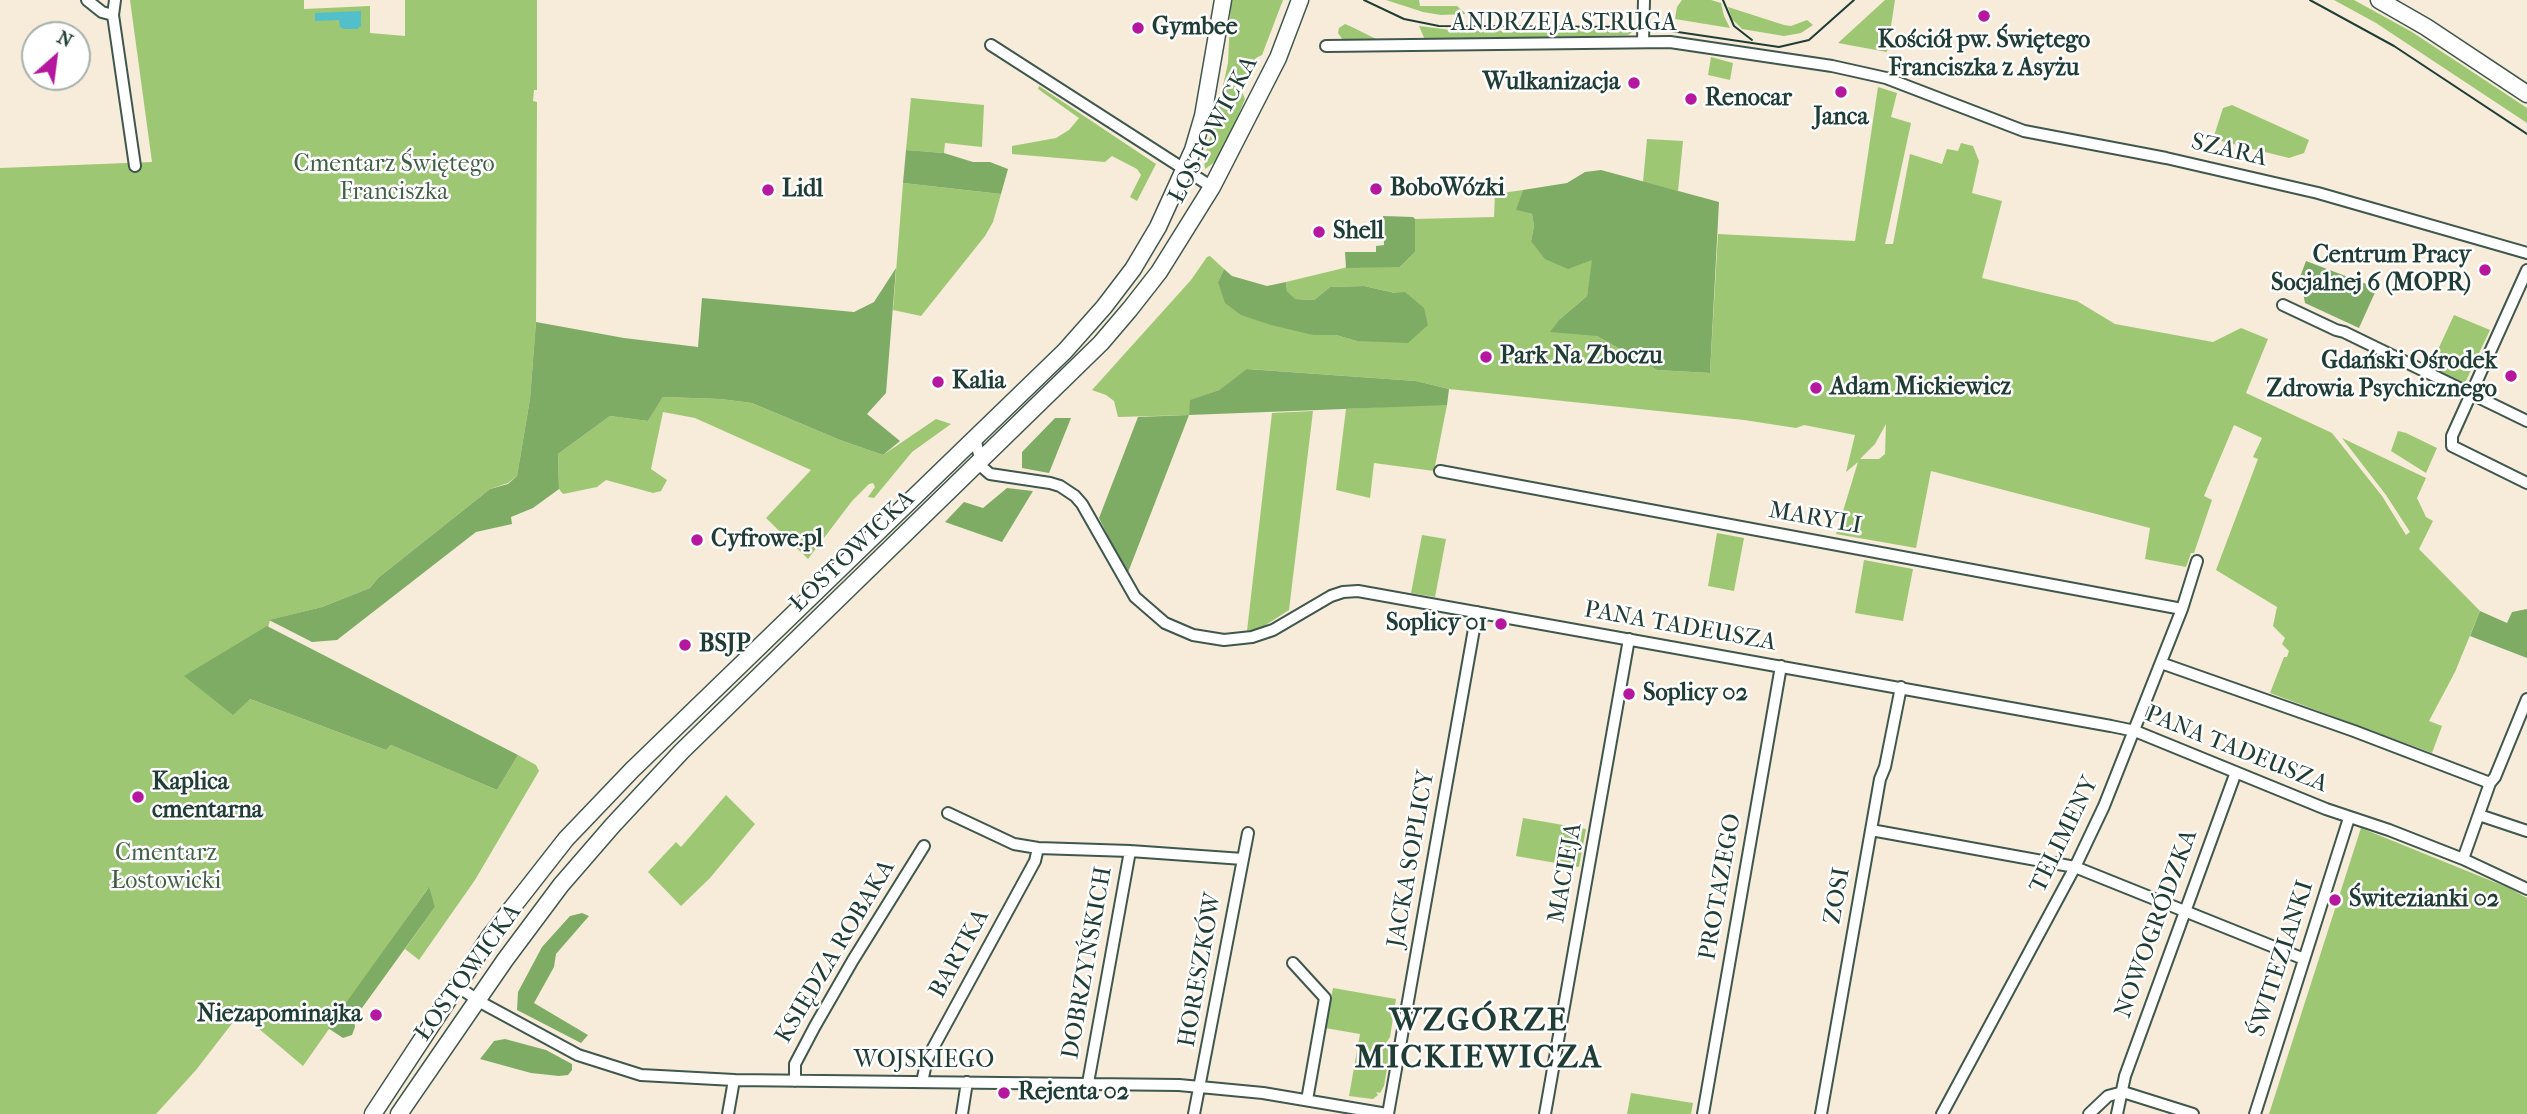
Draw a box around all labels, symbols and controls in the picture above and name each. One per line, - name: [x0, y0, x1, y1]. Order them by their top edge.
- marker: Kościół pw. Świętego Franciszka z Asyżu: [1976, 8, 1992, 24]
- street label: ANDRZEJA STRUGA: [1451, 10, 1677, 38]
- place label: Gymbee: [1152, 14, 1238, 42]
- marker: Gymbee: [1130, 20, 1146, 36]
- north arrow: [21, 21, 91, 91]
- text: N: [53, 26, 76, 52]
- place label: Kościół pw. Świętego Franciszka z Asyżu: [1878, 27, 2090, 83]
- street label: ŁOSTOWICKA: [1163, 52, 1265, 208]
- place label: Wulkanizacja: [1483, 69, 1620, 97]
- marker: Wulkanizacja: [1626, 75, 1642, 91]
- marker: Janca: [1833, 84, 1849, 100]
- place label: Renocar: [1705, 85, 1792, 113]
- marker: Renocar: [1683, 91, 1699, 107]
- place label: Janca: [1813, 104, 1869, 132]
- street label: SZARA: [2188, 128, 2270, 174]
- park label: Cmentarz Świętego Franciszka: [293, 151, 495, 207]
- place label: BoboWózki: [1390, 175, 1505, 203]
- place label: Lidl: [782, 176, 823, 204]
- marker: BoboWózki: [1368, 181, 1384, 197]
- marker: Lidl: [760, 182, 776, 198]
- place label: Shell: [1333, 218, 1384, 246]
- marker: Shell: [1311, 224, 1327, 240]
- place label: Centrum Pracy Socjalnej 6 (MOPR): [2271, 242, 2471, 298]
- marker: Centrum Pracy Socjalnej 6 (MOPR): [2477, 262, 2493, 278]
- place label: Park Na Zboczu: [1500, 343, 1663, 371]
- place label: Gdański Ośrodek Zdrowia Psychicznego: [2266, 348, 2497, 404]
- marker: Park Na Zboczu: [1478, 349, 1494, 365]
- place label: Kalia: [952, 368, 1006, 396]
- marker: Gdański Ośrodek Zdrowia Psychicznego: [2503, 368, 2519, 384]
- marker: Kalia: [930, 374, 946, 390]
- place label: Adam Mickiewicz: [1830, 374, 2011, 402]
- marker: Adam Mickiewicz: [1808, 380, 1824, 396]
- street label: ŁOSTOWICKA: [785, 485, 921, 619]
- street label: MARYLI: [1766, 497, 1864, 541]
- place label: Cyfrowe.pl: [711, 526, 823, 554]
- marker: Cyfrowe.pl: [689, 532, 705, 548]
- street label: PANA TADEUSZA: [1582, 596, 1778, 658]
- place label: Soplicy 01: [1386, 610, 1487, 638]
- marker: Soplicy 01: [1493, 616, 1509, 632]
- place label: BSJP: [699, 631, 750, 659]
- marker: BSJP: [677, 637, 693, 653]
- place label: Soplicy 02: [1643, 680, 1748, 708]
- marker: Soplicy 02: [1621, 686, 1637, 702]
- street label: PANA TADEUSZA: [2141, 700, 2331, 800]
- street label: JACKA SOPLICY: [1382, 768, 1442, 950]
- place label: Kaplica cmentarna: [152, 769, 263, 825]
- street label: TELIMENY: [2024, 772, 2106, 898]
- marker: Kaplica cmentarna: [130, 789, 146, 805]
- street label: PROTAZEGO: [1694, 812, 1748, 962]
- street label: MACIEJA: [1543, 821, 1589, 925]
- street label: NOWOGRÓDZKA: [2110, 826, 2204, 1022]
- park label: Cmentarz Łostowicki: [111, 840, 221, 896]
- street label: KSIĘDZA ROBAKA: [770, 855, 902, 1049]
- street label: DOBRZYŃSKICH: [1057, 865, 1119, 1061]
- street label: ZOSI: [1819, 865, 1857, 927]
- street label: ŚWITEZIANKI: [2243, 877, 2321, 1041]
- place label: Świtezianki 02: [2349, 886, 2499, 914]
- street label: HORESZKÓW: [1173, 890, 1229, 1050]
- marker: Świtezianki 02: [2327, 892, 2343, 908]
- street label: ŁOSTOWICKA: [410, 899, 528, 1047]
- street label: BARTKA: [924, 905, 996, 1003]
- place label: Niezapominajka: [197, 1001, 362, 1029]
- district label: WZGÓRZE MICKIEWICZA: [1356, 1003, 1602, 1078]
- marker: Niezapominajka: [368, 1007, 384, 1023]
- street label: WOJSKIEGO: [854, 1047, 994, 1075]
- place label: Rejenta 02: [1018, 1079, 1129, 1107]
- marker: Rejenta 02: [996, 1085, 1012, 1101]

